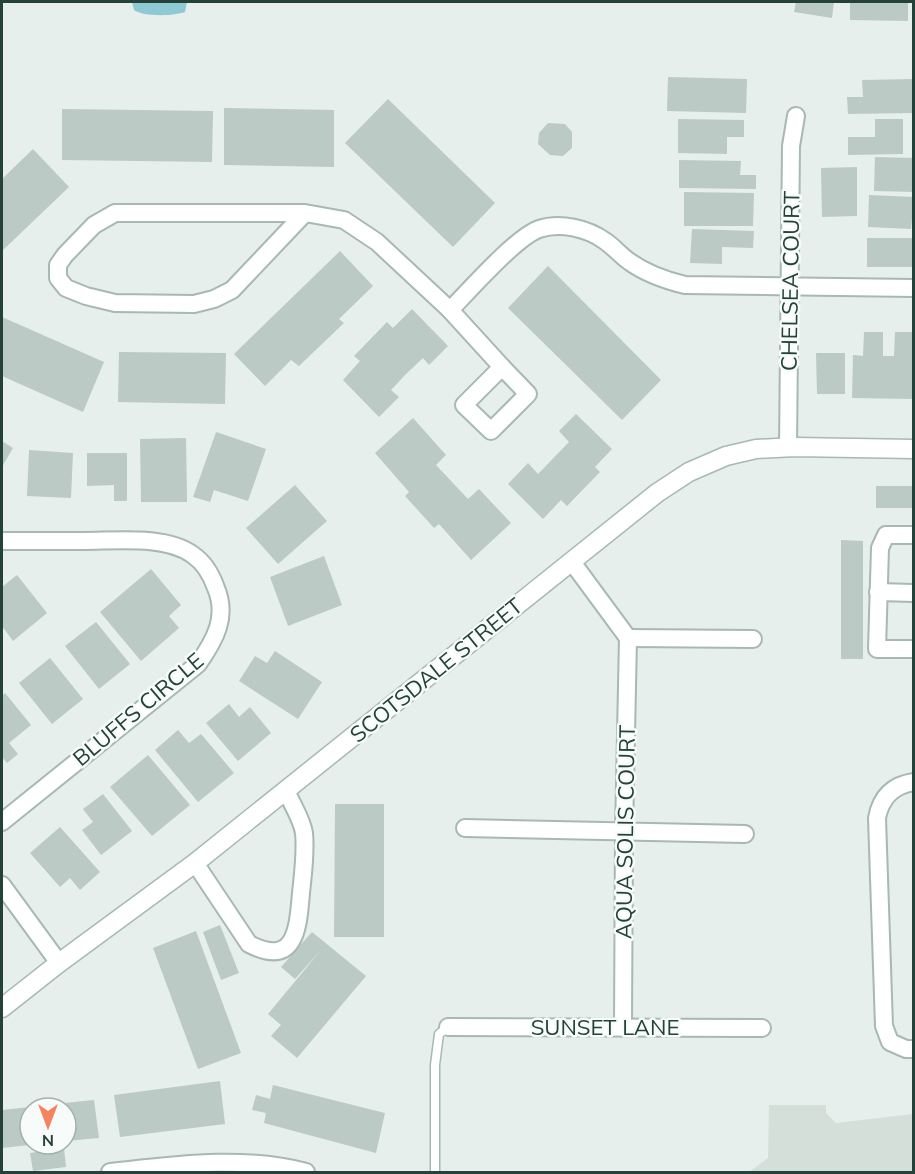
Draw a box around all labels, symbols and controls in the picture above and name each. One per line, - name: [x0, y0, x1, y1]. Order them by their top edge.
- street label: CHELSEA COURT: [774, 191, 806, 371]
- street label: SCOTSDALE STREET: [344, 592, 528, 748]
- street label: BLUFFS CIRCLE: [67, 646, 209, 772]
- street label: AQUA SOLIS COURT: [609, 725, 641, 939]
- street label: SUNSET LANE: [531, 1013, 679, 1041]
- north arrow: [18, 1096, 78, 1156]
- text: N: [42, 1131, 54, 1151]

